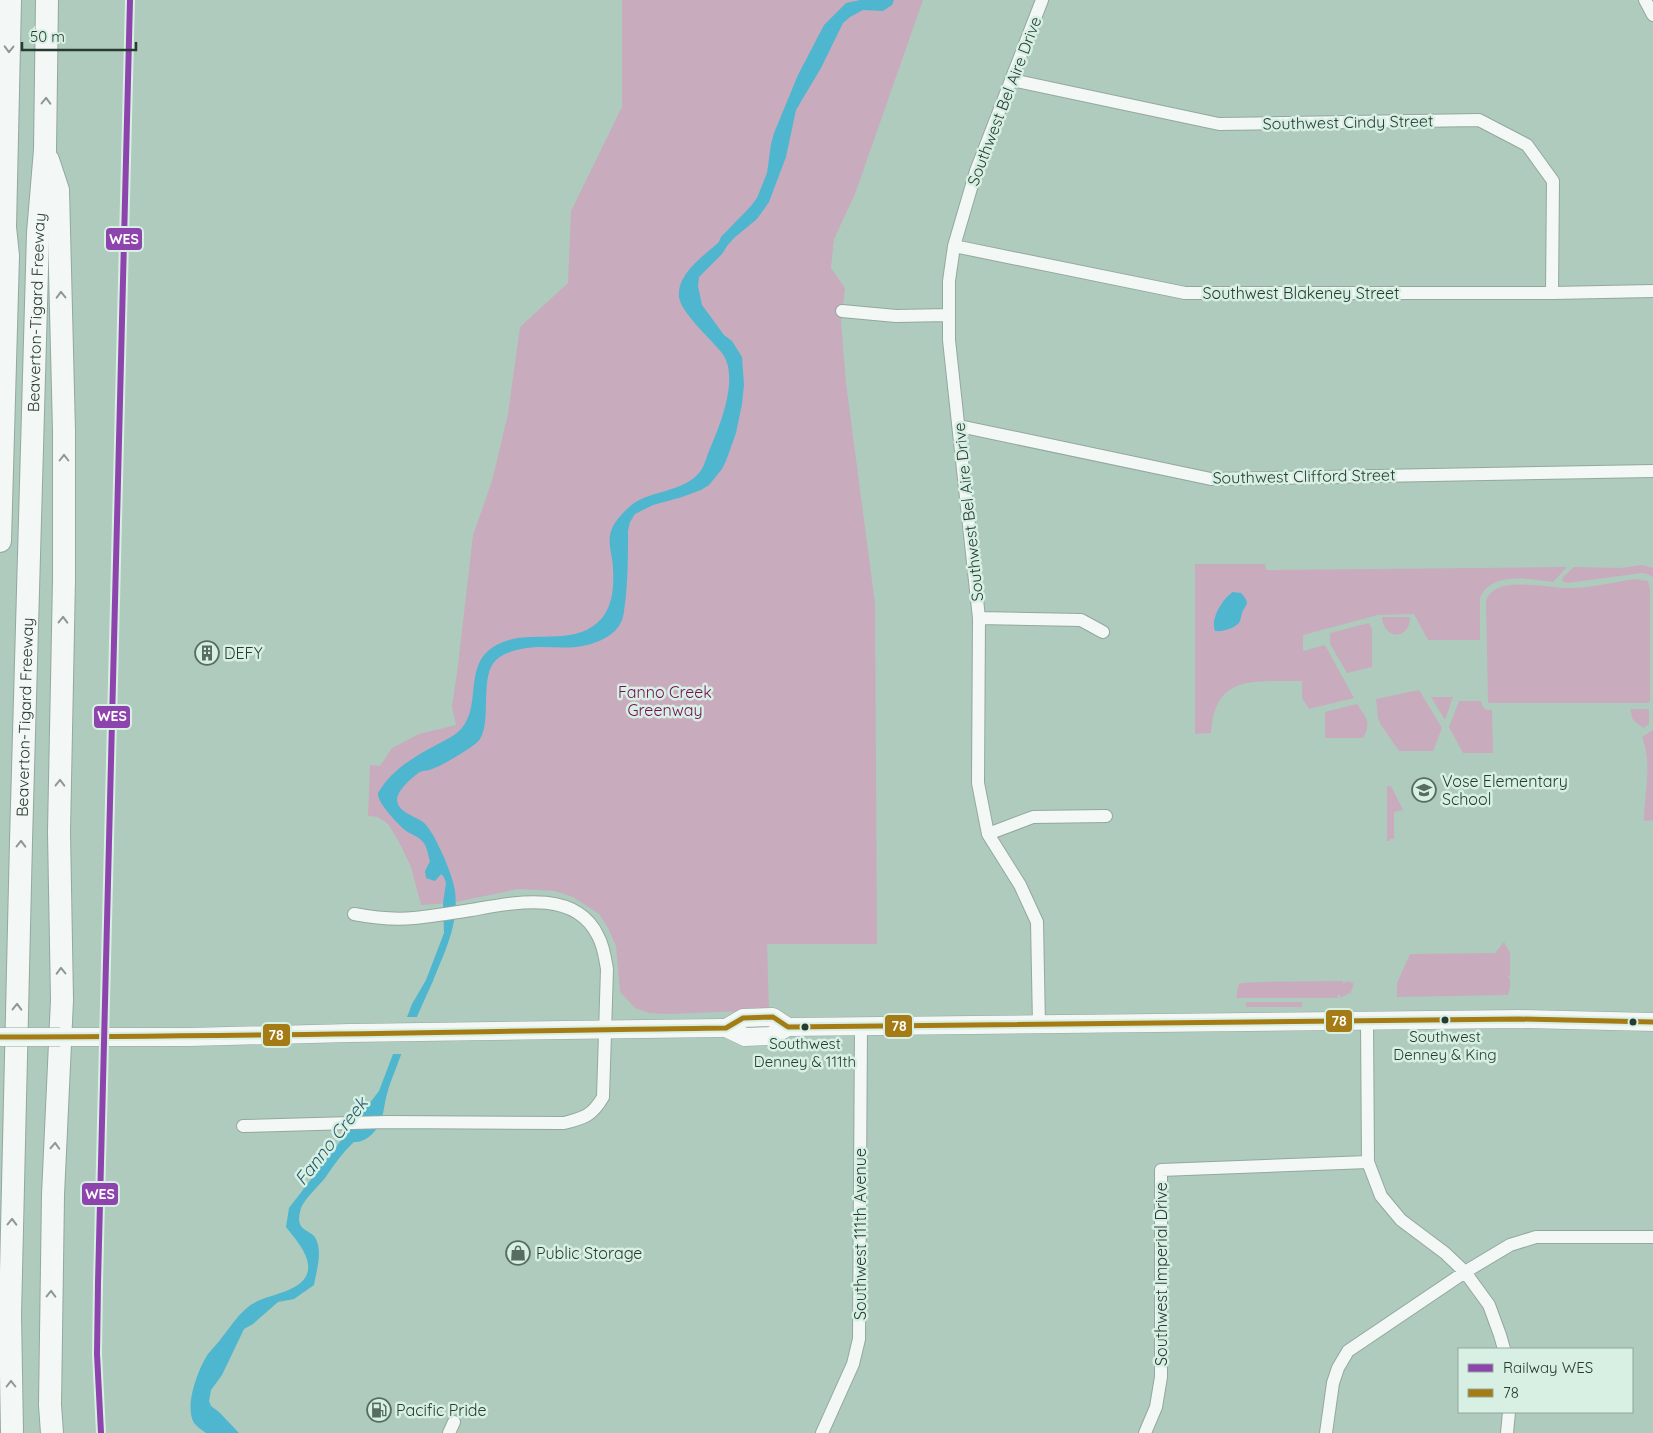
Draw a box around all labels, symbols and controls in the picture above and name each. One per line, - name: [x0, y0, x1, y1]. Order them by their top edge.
- street label: Southwest Bel Aire Drive: [962, 14, 1046, 188]
- scale bar: [22, 20, 136, 52]
- text: 50 m: [30, 27, 65, 46]
- one-way arrow: [4, 45, 15, 53]
- one-way arrow: [40, 97, 51, 105]
- street label: Southwest Cindy Street: [1263, 111, 1433, 133]
- street label: Beaverton-Tigard Freeway: [23, 212, 50, 412]
- line badge: WES: [105, 227, 143, 251]
- text: WES: [109, 230, 139, 248]
- street label: Southwest Blakeney Street: [1202, 283, 1400, 303]
- one-way arrow: [55, 291, 66, 299]
- street label: Southwest Bel Aire Drive: [949, 422, 987, 602]
- one-way arrow: [59, 454, 69, 462]
- street label: Southwest Clifford Street: [1212, 464, 1396, 488]
- one-way arrow: [58, 616, 69, 624]
- street label: Beaverton-Tigard Freeway: [12, 617, 37, 817]
- building icon: DEFY: [194, 640, 220, 666]
- place label: DEFY: [224, 643, 263, 663]
- park label: Fanno Creek Greenway: [618, 682, 712, 720]
- line badge: WES: [93, 705, 131, 729]
- text: WES: [97, 707, 127, 725]
- place label: Vose Elementary School: [1442, 771, 1568, 809]
- school or university icon: Vose Elementary School: [1411, 777, 1437, 803]
- one-way arrow: [55, 779, 65, 786]
- one-way arrow: [16, 840, 26, 848]
- one-way arrow: [56, 967, 67, 975]
- one-way arrow: [12, 1003, 23, 1011]
- line badge: 78: [1325, 1009, 1353, 1033]
- text: 78: [1331, 1012, 1347, 1030]
- line badge: 78: [884, 1014, 913, 1038]
- marker: Southwest Denney & King: [1440, 1015, 1450, 1025]
- text: 78: [891, 1017, 907, 1035]
- unlabelled marker: [1628, 1017, 1638, 1027]
- marker: Southwest Denney & 111th: [800, 1022, 810, 1032]
- line badge: 78: [262, 1023, 291, 1047]
- text: 78: [268, 1026, 284, 1044]
- place label: Southwest Denney & King: [1393, 1027, 1497, 1064]
- place label: Southwest Denney & 111th: [754, 1034, 856, 1071]
- water label: Fanno Creek: [289, 1091, 373, 1190]
- one-way arrow: [50, 1142, 61, 1150]
- street label: Southwest 111th Avenue: [850, 1148, 870, 1320]
- line badge: WES: [81, 1182, 119, 1206]
- street label: Southwest Imperial Drive: [1151, 1182, 1171, 1366]
- text: WES: [85, 1185, 115, 1203]
- one-way arrow: [7, 1218, 17, 1226]
- shop icon: Public Storage: [505, 1240, 531, 1266]
- place label: Public Storage: [536, 1243, 642, 1263]
- one-way arrow: [46, 1290, 56, 1298]
- legend: [1458, 1348, 1633, 1413]
- text: Railway WES: [1503, 1358, 1593, 1377]
- one-way arrow: [6, 1380, 16, 1388]
- text: 78: [1503, 1383, 1519, 1402]
- fuel station icon: Pacific Pride: [366, 1397, 392, 1423]
- place label: Pacific Pride: [396, 1400, 487, 1420]

